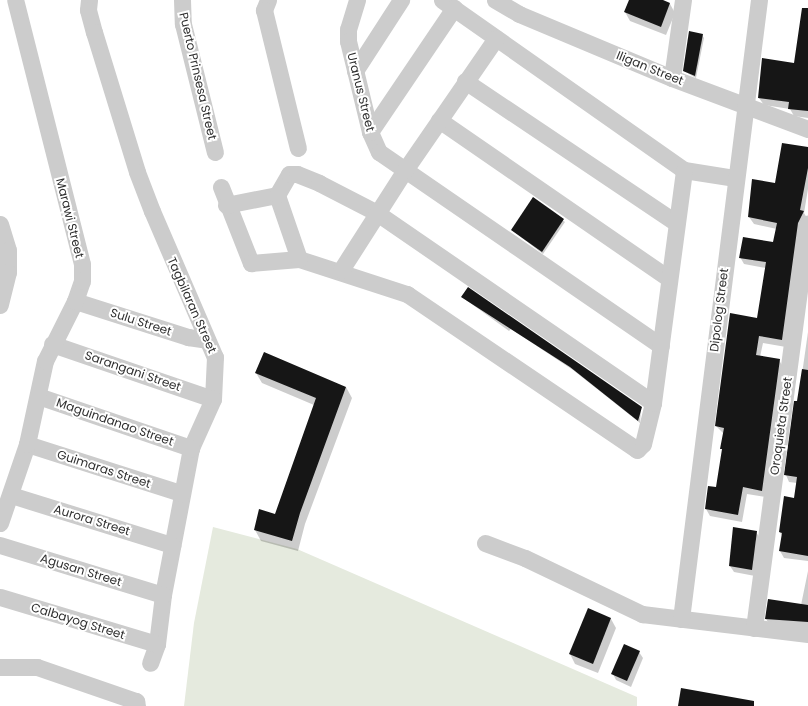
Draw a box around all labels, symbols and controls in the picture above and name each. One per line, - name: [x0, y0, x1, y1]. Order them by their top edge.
- street label: Puerto Prinsesa Street: [176, 11, 220, 141]
- street label: Iligan Street: [614, 48, 686, 88]
- street label: Uranus Street: [344, 51, 378, 133]
- street label: Marawi Street: [53, 176, 87, 260]
- street label: Tagbilaran Street: [164, 255, 220, 355]
- street label: Dipolog Street: [707, 267, 731, 353]
- street label: Sulu Street: [108, 305, 174, 339]
- street label: Sarangani Street: [83, 348, 183, 394]
- street label: Oroquieta Street: [767, 376, 795, 476]
- street label: Maguindanao Street: [55, 395, 175, 449]
- street label: Guimaras Street: [55, 447, 153, 491]
- street label: Aurora Street: [52, 502, 132, 538]
- street label: Agusan Street: [39, 551, 123, 589]
- street label: Calbayog Street: [29, 600, 127, 642]

